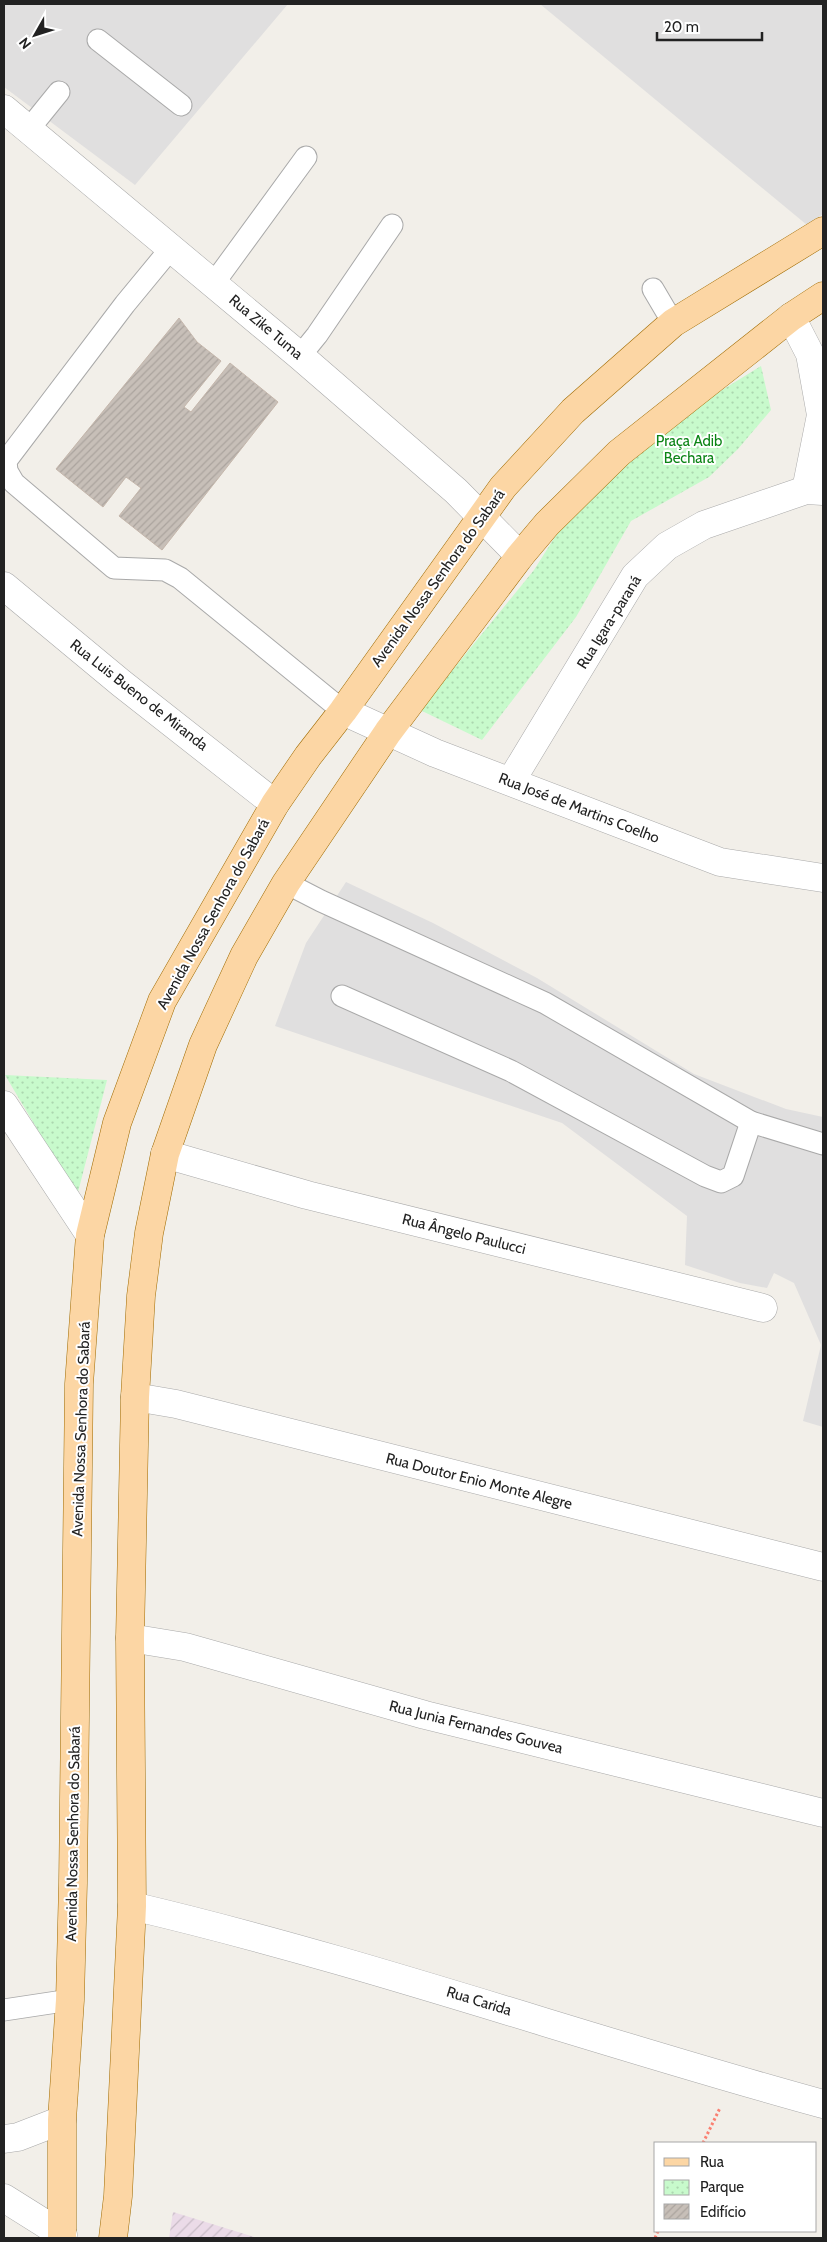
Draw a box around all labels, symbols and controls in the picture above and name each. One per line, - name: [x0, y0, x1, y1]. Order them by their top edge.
- north arrow: [10, 10, 60, 60]
- scale bar: [657, 10, 762, 42]
- text: 20 m: [664, 18, 699, 36]
- text: N: [15, 34, 35, 53]
- street label: Rua Zike Tuma: [225, 291, 307, 364]
- park label: Praça Adib Bechara: [656, 432, 722, 467]
- street label: Avenida Nossa Senhora do Sabará: [367, 485, 509, 670]
- street label: Rua Igara-paraná: [573, 571, 645, 672]
- street label: Rua Luis Bueno de Miranda: [66, 636, 212, 755]
- street label: Rua José de Martins Coelho: [496, 769, 662, 847]
- street label: Avenida Nossa Senhora do Sabará: [153, 815, 273, 1013]
- street label: Rua Ângelo Paulucci: [400, 1209, 528, 1258]
- street label: Avenida Nossa Senhora do Sabará: [68, 1320, 94, 1537]
- street label: Rua Doutor Enio Monte Alegre: [384, 1449, 574, 1513]
- street label: Rua Junia Fernandes Gouvea: [387, 1697, 565, 1757]
- street label: Avenida Nossa Senhora do Sabará: [62, 1725, 84, 1942]
- street label: Rua Carida: [444, 1983, 515, 2020]
- legend: [654, 2142, 817, 2232]
- text: Rua: [700, 2153, 725, 2171]
- text: Parque: [700, 2178, 744, 2196]
- text: Edifício: [700, 2203, 746, 2221]

